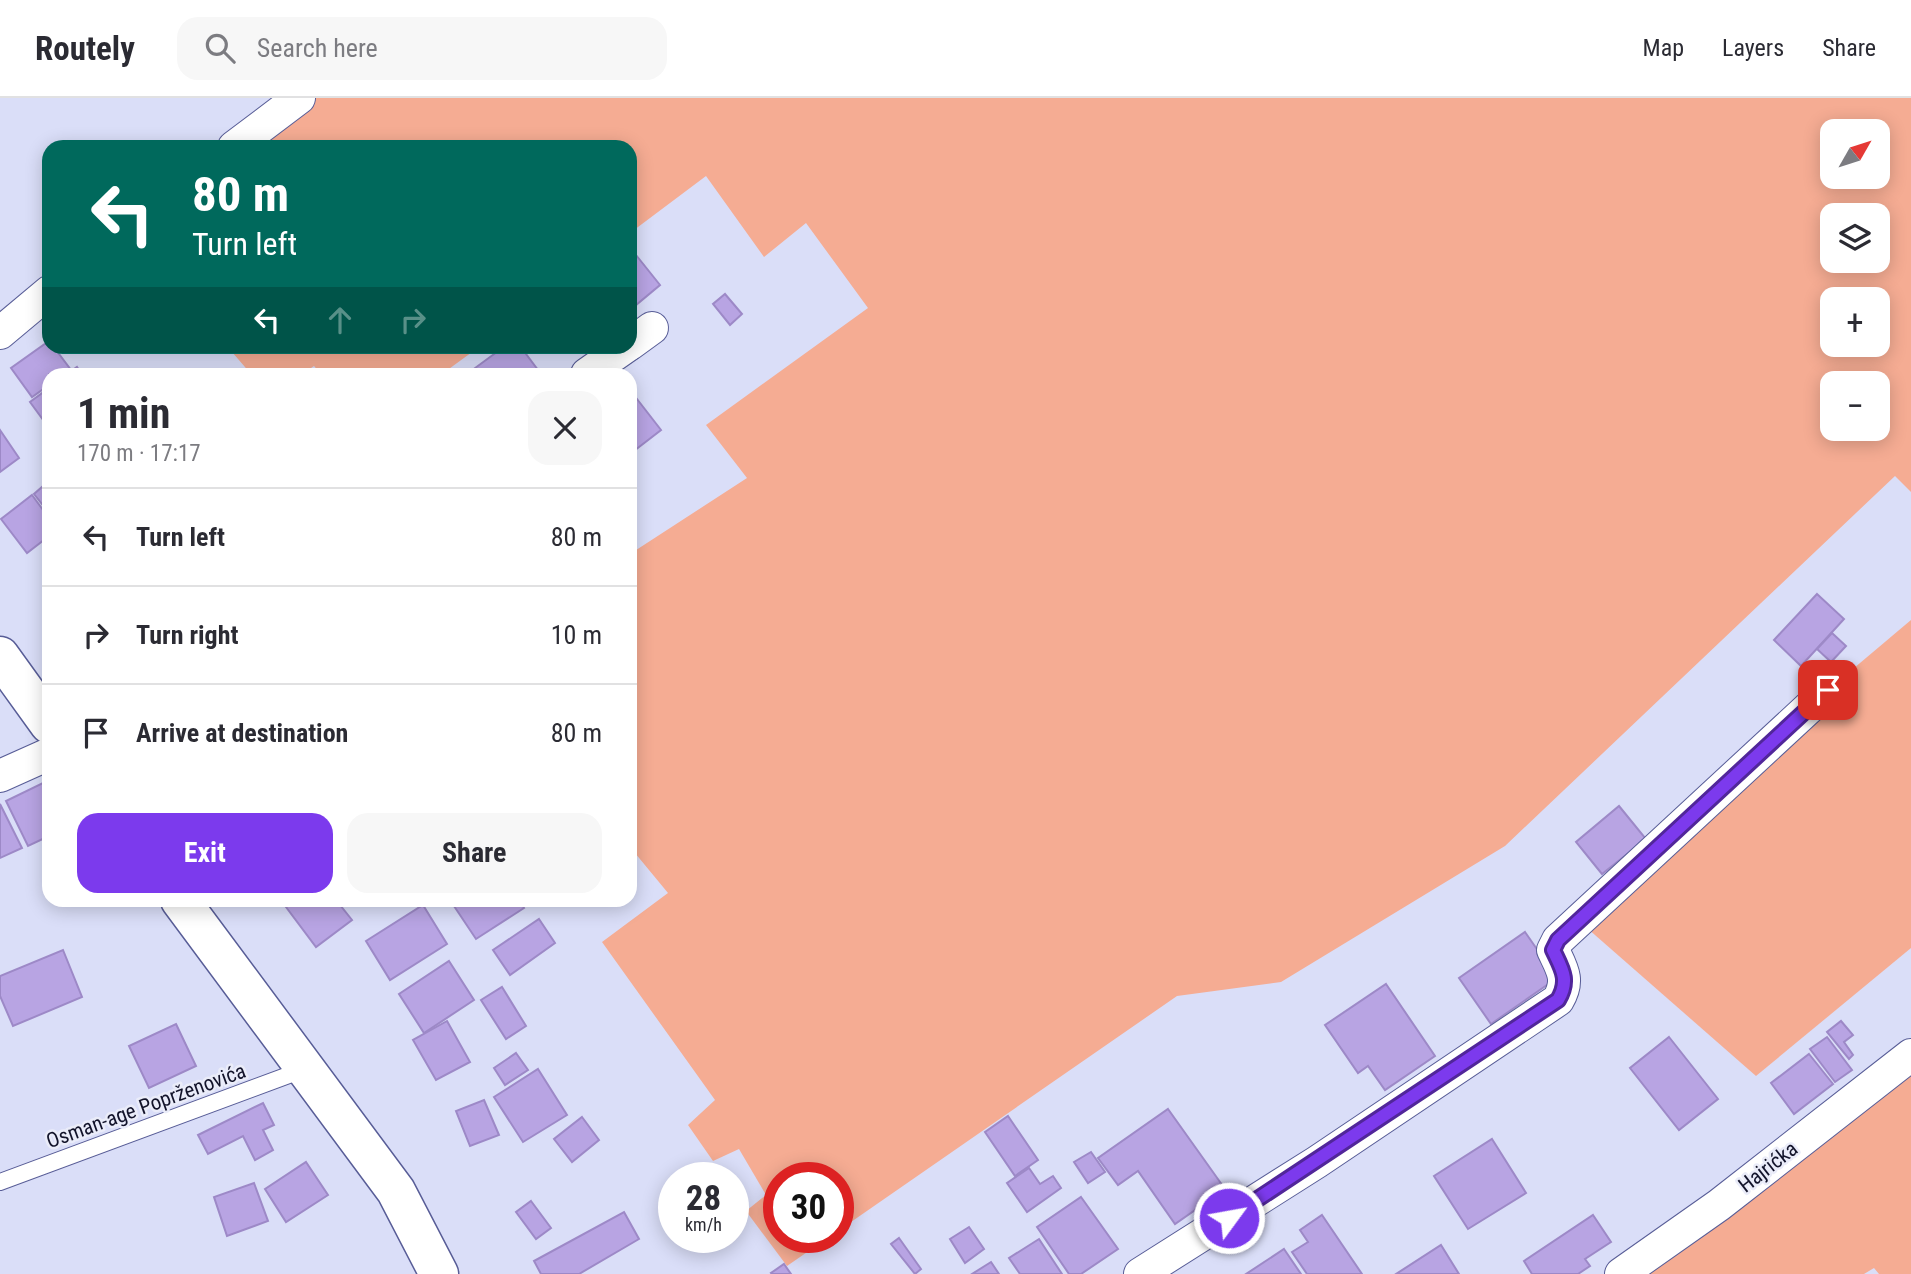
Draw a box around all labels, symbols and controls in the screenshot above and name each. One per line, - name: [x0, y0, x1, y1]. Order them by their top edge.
- search box: [177, 17, 667, 80]
- text: Routely: [35, 29, 135, 68]
- icon: search: [201, 29, 239, 67]
- text: Search here: [257, 33, 378, 63]
- text: Map: [1643, 34, 1684, 62]
- text: Layers: [1722, 34, 1784, 62]
- text: Share: [1822, 34, 1876, 62]
- north arrow: [1820, 119, 1890, 189]
- map controls: [1820, 119, 1890, 441]
- text: 80 m: [192, 166, 289, 223]
- icon: left: [77, 168, 168, 259]
- button: layers: [1820, 203, 1890, 273]
- text: Turn left: [192, 225, 297, 263]
- button: +: [1820, 287, 1890, 357]
- icon: left: [248, 301, 286, 339]
- icon: ahead: [321, 301, 359, 339]
- icon: right: [394, 301, 432, 339]
- button: −: [1820, 371, 1890, 441]
- text: 1 min: [77, 389, 170, 438]
- button: close: [528, 391, 602, 465]
- text: 170 m · 17:17: [77, 440, 201, 467]
- icon: left: [77, 518, 115, 556]
- text: Turn left: [136, 522, 225, 552]
- text: 80 m: [551, 522, 602, 552]
- icon: right: [77, 616, 115, 654]
- text: Turn right: [136, 620, 238, 650]
- text: 10 m: [551, 620, 602, 650]
- pin: [1798, 660, 1858, 720]
- icon: arrive: [1809, 671, 1847, 709]
- icon: arrive: [77, 714, 115, 752]
- text: Arrive at destination: [136, 718, 348, 748]
- text: 80 m: [551, 718, 602, 748]
- button: Exit: [77, 813, 333, 893]
- button: Share: [347, 813, 602, 893]
- street label: Osman-age Poprženovića: [43, 1059, 249, 1153]
- street label: Hajrićka: [1734, 1137, 1802, 1197]
- speed limit sign: 30: [763, 1162, 854, 1253]
- text: 28: [686, 1178, 721, 1219]
- position arrow: [1192, 1181, 1266, 1255]
- text: km/h: [685, 1214, 722, 1235]

